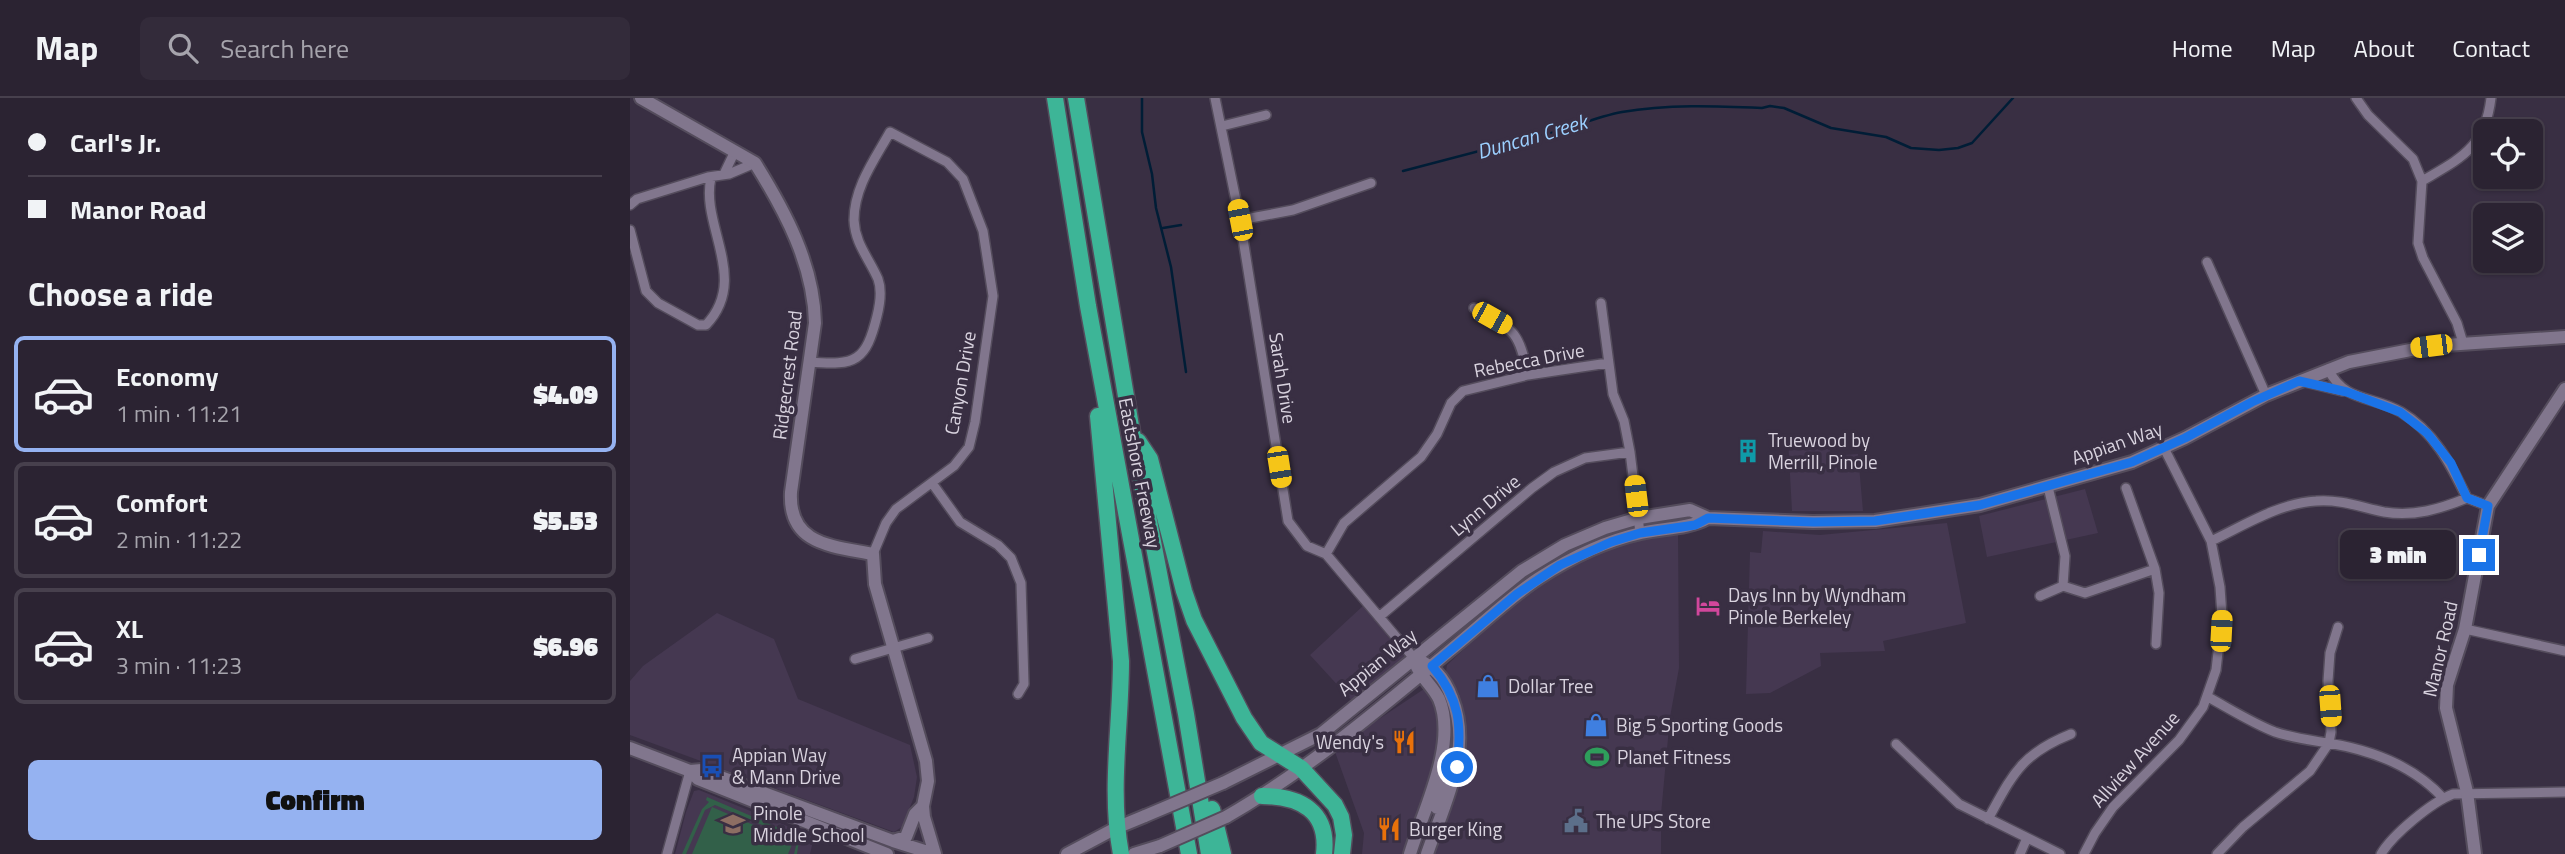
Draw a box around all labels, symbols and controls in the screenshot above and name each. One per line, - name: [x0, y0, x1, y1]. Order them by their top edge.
- search box: [140, 17, 630, 80]
- text: Map: [35, 23, 98, 73]
- icon: search: [164, 29, 202, 67]
- text: Search here: [220, 29, 349, 68]
- text: Home: [2172, 30, 2233, 66]
- text: Map: [2271, 30, 2316, 66]
- text: About: [2354, 30, 2414, 66]
- text: Contact: [2452, 30, 2530, 66]
- water label: Duncan Creek: [1473, 104, 1593, 167]
- map controls: [2473, 119, 2543, 273]
- button: locate: [2473, 119, 2543, 189]
- text: Carl's Jr.: [70, 123, 161, 162]
- text: Manor Road: [70, 190, 207, 229]
- car: [1226, 197, 1255, 243]
- button: layers: [2473, 203, 2543, 273]
- text: Choose a ride: [28, 270, 213, 318]
- car: [1469, 299, 1516, 337]
- street label: Ridgecrest Road: [764, 308, 809, 441]
- street label: Canyon Drive: [936, 329, 983, 437]
- street label: Sarah Drive: [1262, 330, 1305, 426]
- car: [2409, 333, 2454, 359]
- street label: Rebecca Drive: [1471, 335, 1587, 384]
- text: Economy: [116, 357, 218, 396]
- icon: car: [32, 363, 95, 426]
- text: $4.09: [533, 375, 598, 414]
- street label: Eastshore Freeway: [1112, 395, 1169, 551]
- text: 1 min · 11:21: [116, 396, 242, 431]
- street label: Appian Way: [2067, 413, 2166, 472]
- place label: Truewood by Merrill, Pinole: [1768, 425, 1878, 476]
- building icon: Truewood by Merrill, Pinole: [1734, 437, 1762, 465]
- car: [1266, 445, 1293, 489]
- street label: Lynn Drive: [1443, 467, 1526, 543]
- car: [1624, 474, 1649, 518]
- text: Comfort: [116, 483, 208, 522]
- icon: car: [32, 489, 95, 552]
- text: $5.53: [533, 501, 598, 540]
- text: 2 min · 11:22: [116, 522, 242, 557]
- callout: 3 min: [2339, 531, 2455, 580]
- text: 3 min: [2369, 537, 2427, 572]
- route end: [2463, 539, 2495, 571]
- place label: Days Inn by Wyndham Pinole Berkeley: [1728, 580, 1906, 631]
- hotel icon: Days Inn by Wyndham Pinole Berkeley: [1694, 592, 1722, 620]
- street label: Manor Road: [2414, 598, 2465, 700]
- text: XL: [116, 609, 143, 648]
- car: [2210, 609, 2233, 653]
- icon: car: [32, 615, 95, 678]
- street label: Appian Way: [1331, 621, 1423, 703]
- text: $6.96: [533, 627, 598, 666]
- text: 3 min · 11:23: [116, 648, 242, 683]
- place label: Dollar Tree: [1508, 671, 1593, 700]
- shop icon: Dollar Tree: [1474, 672, 1502, 700]
- car: [2319, 684, 2342, 728]
- street label: Allview Avenue: [2083, 704, 2186, 813]
- place label: Big 5 Sporting Goods: [1616, 710, 1783, 739]
- shop icon: Big 5 Sporting Goods: [1582, 711, 1610, 739]
- place label: Wendy's: [1316, 727, 1384, 756]
- restaurant icon: Wendy's: [1390, 728, 1418, 756]
- place label: Appian Way & Mann Drive: [732, 740, 841, 791]
- place label: Planet Fitness: [1617, 742, 1731, 771]
- sports icon: Planet Fitness: [1583, 743, 1611, 771]
- route start: [1441, 751, 1473, 783]
- bus stop icon: Appian Way & Mann Drive: [698, 752, 726, 780]
- button: Confirm: [28, 760, 602, 840]
- place label: Pinole Middle School: [753, 798, 865, 849]
- place label: The UPS Store: [1596, 806, 1711, 835]
- public building icon: The UPS Store: [1562, 807, 1590, 835]
- school or university icon: Pinole Middle School: [719, 810, 747, 838]
- place label: Burger King: [1409, 814, 1503, 843]
- restaurant icon: Burger King: [1375, 815, 1403, 843]

